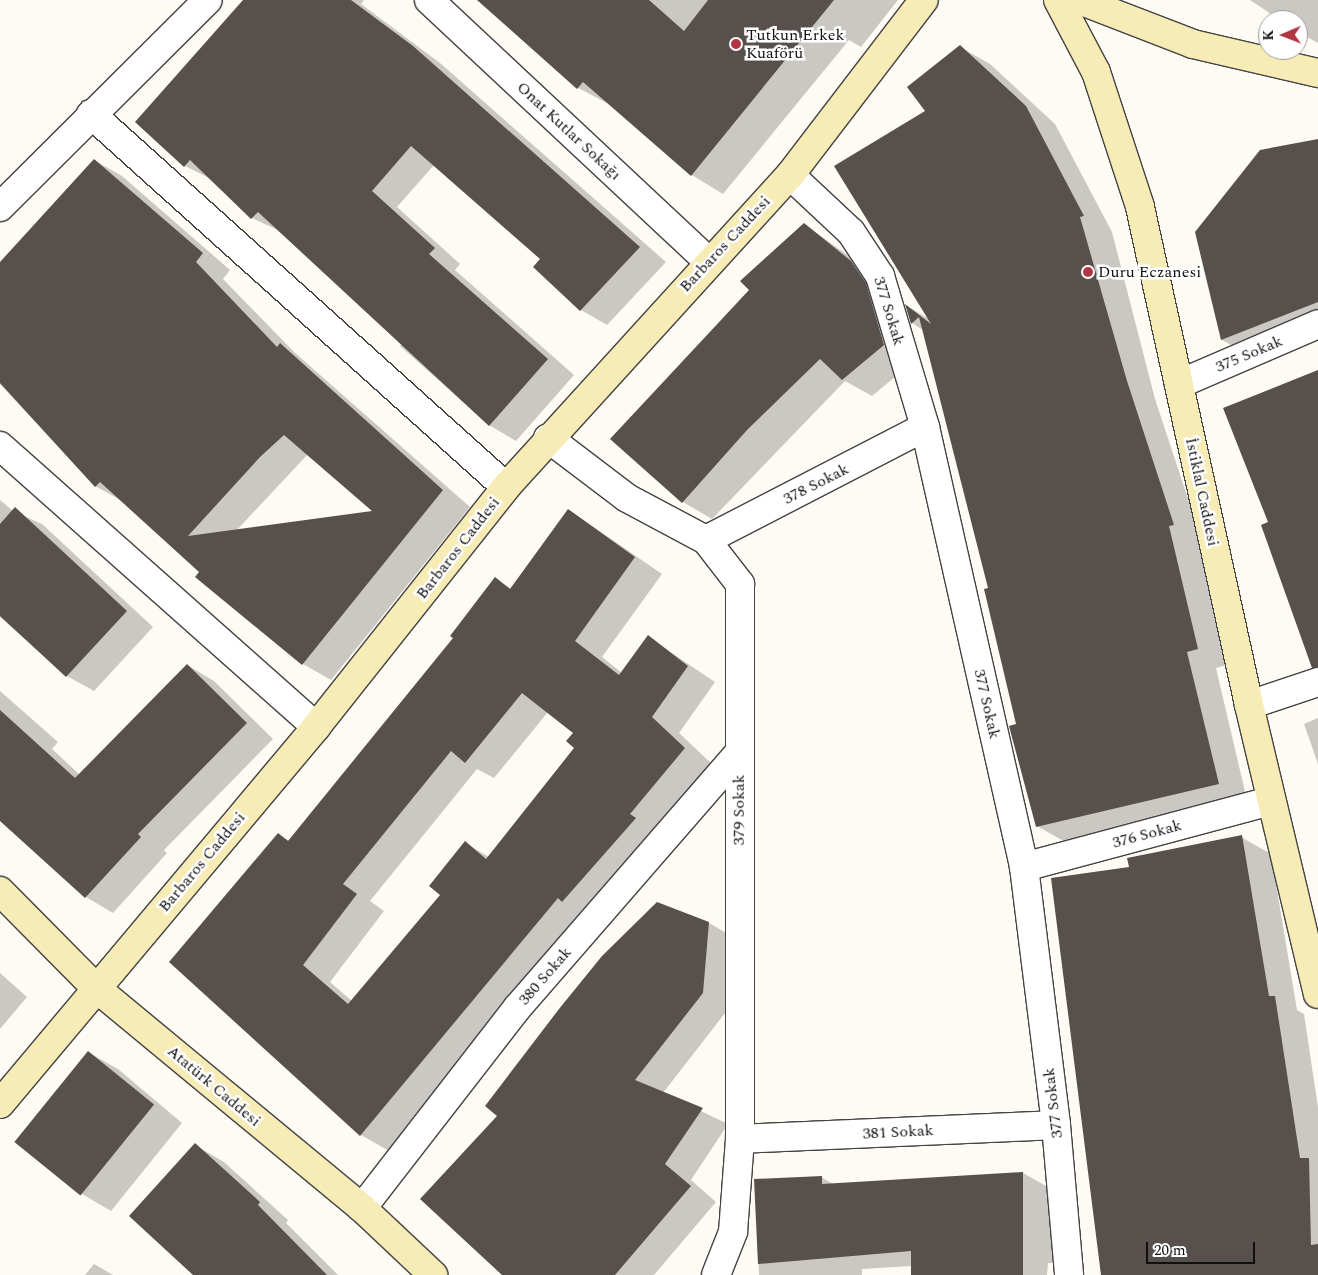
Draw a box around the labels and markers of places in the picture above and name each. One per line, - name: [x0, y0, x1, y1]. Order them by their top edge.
- place label: Tutkun Erkek Kuaförü: [746, 25, 844, 63]
- marker: Tutkun Erkek Kuaförü: [730, 38, 742, 50]
- place label: Duru Eczanesi: [1098, 262, 1201, 282]
- marker: Duru Eczanesi: [1082, 266, 1094, 278]

